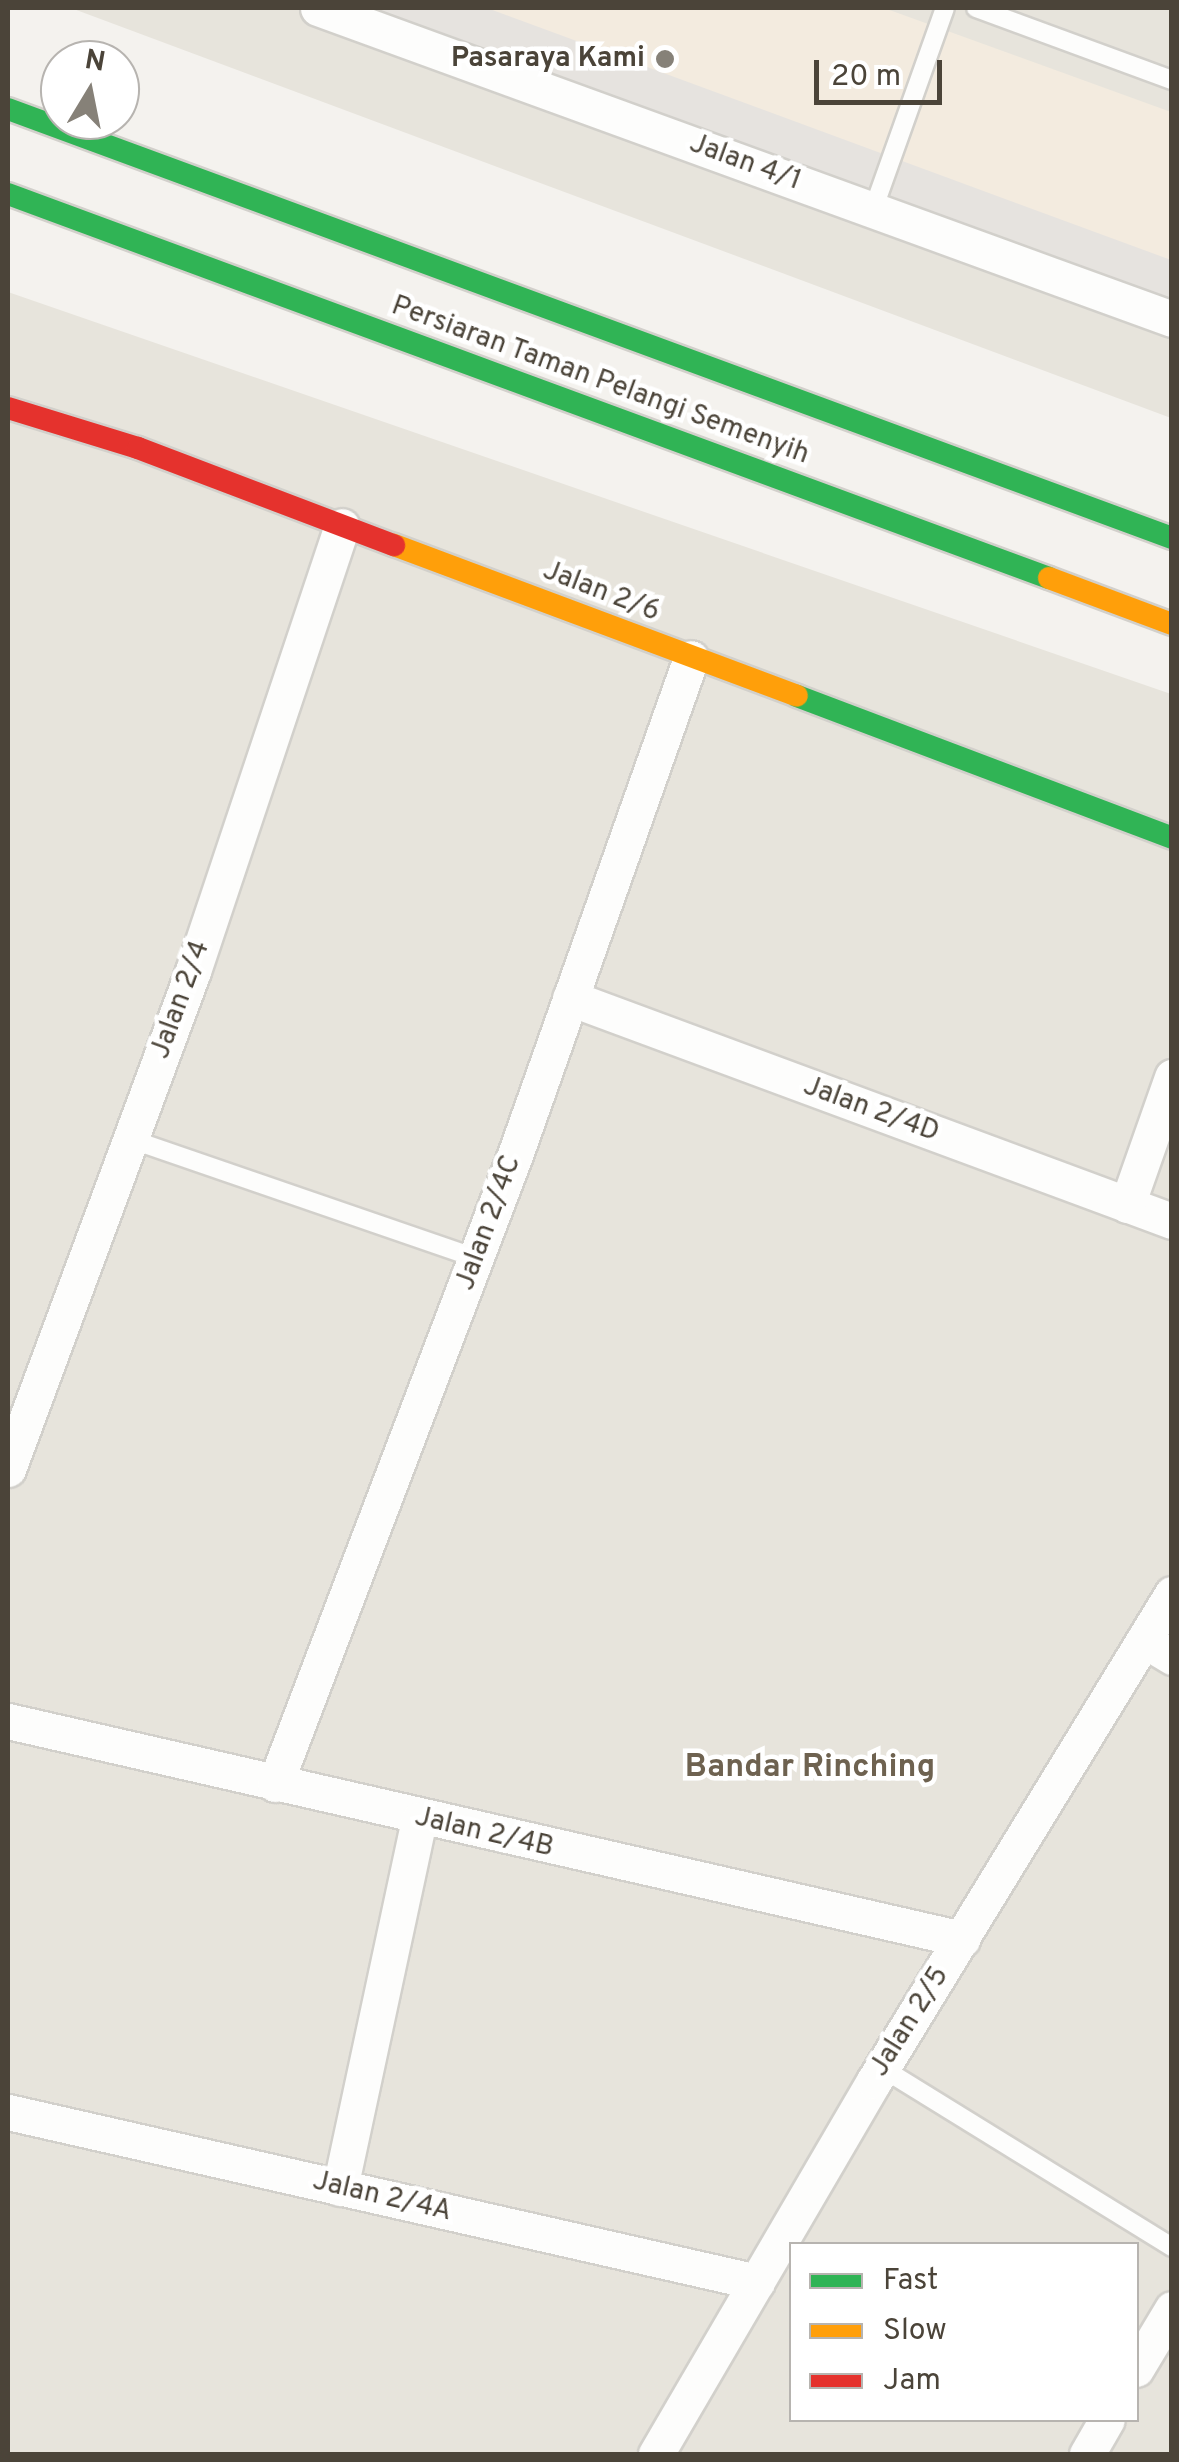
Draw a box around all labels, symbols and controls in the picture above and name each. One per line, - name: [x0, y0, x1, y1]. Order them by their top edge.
- north arrow: [40, 40, 140, 140]
- scale bar: [819, 40, 946, 102]
- place label: Pasaraya Kami: [451, 42, 645, 76]
- text: N: [82, 43, 108, 82]
- marker: Pasaraya Kami: [654, 48, 676, 70]
- text: 20 m: [831, 59, 901, 96]
- street label: Jalan 4/1: [685, 127, 805, 199]
- street label: Persiaran Taman Pelangi Semenyih: [386, 289, 814, 473]
- street label: Jalan 2/6: [538, 554, 664, 630]
- street label: Jalan 2/4: [144, 936, 218, 1064]
- street label: Jalan 2/4D: [798, 1070, 944, 1150]
- street label: Jalan 2/4C: [449, 1151, 529, 1295]
- district label: Bandar Rinching: [685, 1749, 935, 1787]
- street label: Jalan 2/4B: [411, 1801, 557, 1865]
- street label: Jalan 2/5: [863, 1961, 957, 2083]
- street label: Jalan 2/4A: [309, 2165, 455, 2229]
- legend: [789, 2242, 1139, 2422]
- text: Fast: [883, 2263, 938, 2300]
- text: Slow: [883, 2313, 947, 2350]
- text: Jam: [883, 2363, 941, 2400]

